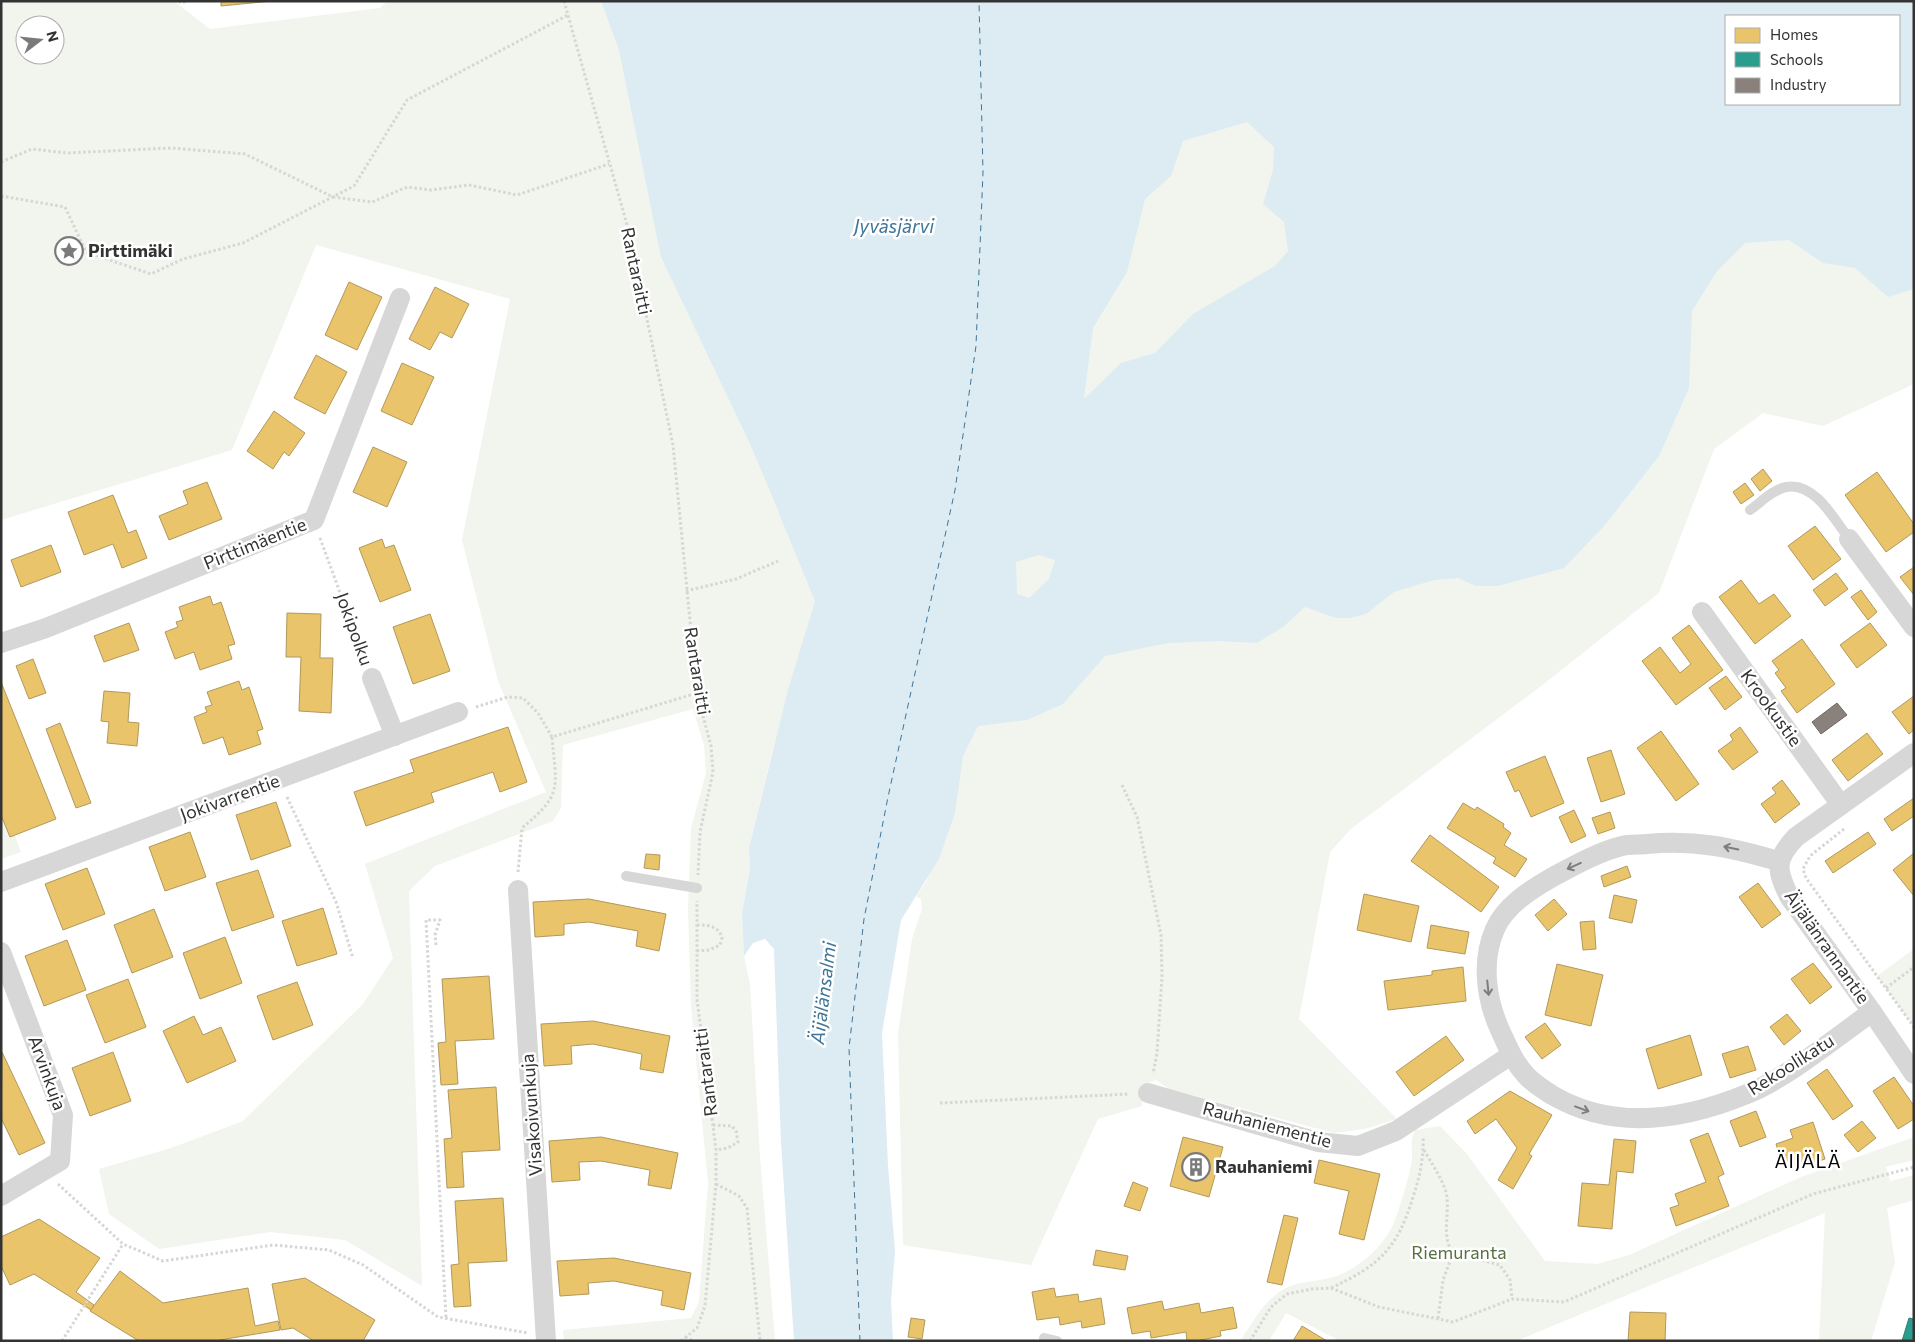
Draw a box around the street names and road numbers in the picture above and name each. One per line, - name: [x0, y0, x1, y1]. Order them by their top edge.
- street label: Rantaraitti: [617, 225, 657, 317]
- street label: Pirttimäentie: [200, 512, 309, 574]
- street label: Jokipolku: [332, 589, 378, 668]
- street label: Rantaraitti: [680, 625, 716, 717]
- street label: Krookustie: [1736, 665, 1807, 750]
- street label: Jokivarrentie: [177, 769, 282, 825]
- street label: Äijälänrannantie: [1781, 885, 1875, 1007]
- street label: Rantaraitti: [689, 1027, 721, 1118]
- street label: Rekoolikatu: [1743, 1029, 1838, 1099]
- street label: Arvinkuja: [24, 1032, 72, 1113]
- street label: Visakoivunkuja: [516, 1053, 546, 1177]
- street label: Rauhaniementie: [1200, 1096, 1334, 1152]

